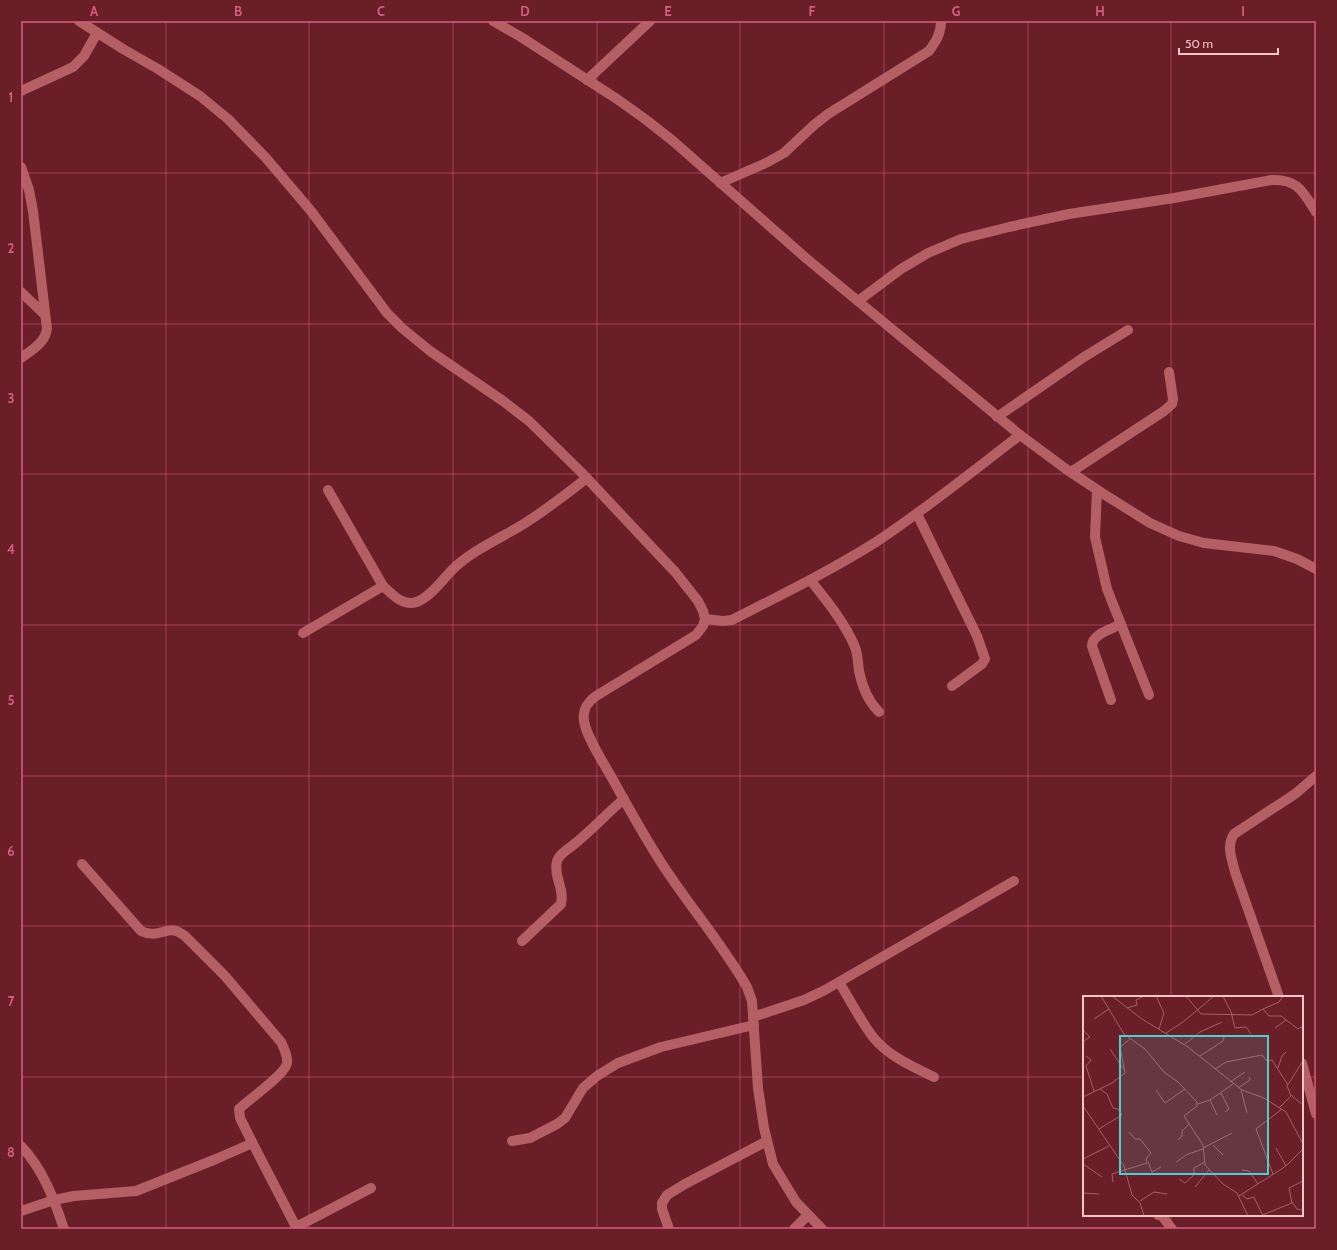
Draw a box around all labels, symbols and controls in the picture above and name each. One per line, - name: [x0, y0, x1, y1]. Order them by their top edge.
- text: A: [90, 3, 99, 19]
- text: B: [234, 3, 242, 19]
- text: C: [377, 3, 385, 19]
- text: D: [520, 3, 530, 19]
- text: E: [664, 3, 672, 19]
- text: F: [809, 3, 816, 19]
- text: G: [952, 3, 961, 19]
- text: H: [1095, 3, 1105, 19]
- text: I: [1241, 3, 1245, 19]
- scale bar: [1179, 30, 1278, 56]
- text: 50 m: [1185, 36, 1213, 51]
- text: 1: [9, 89, 13, 105]
- text: 2: [8, 240, 15, 256]
- text: 3: [7, 390, 15, 406]
- text: 4: [7, 541, 15, 557]
- text: 5: [8, 692, 15, 708]
- text: 6: [7, 843, 15, 859]
- text: 7: [8, 993, 15, 1009]
- inset map: [1083, 996, 1303, 1216]
- text: 8: [7, 1144, 15, 1160]

